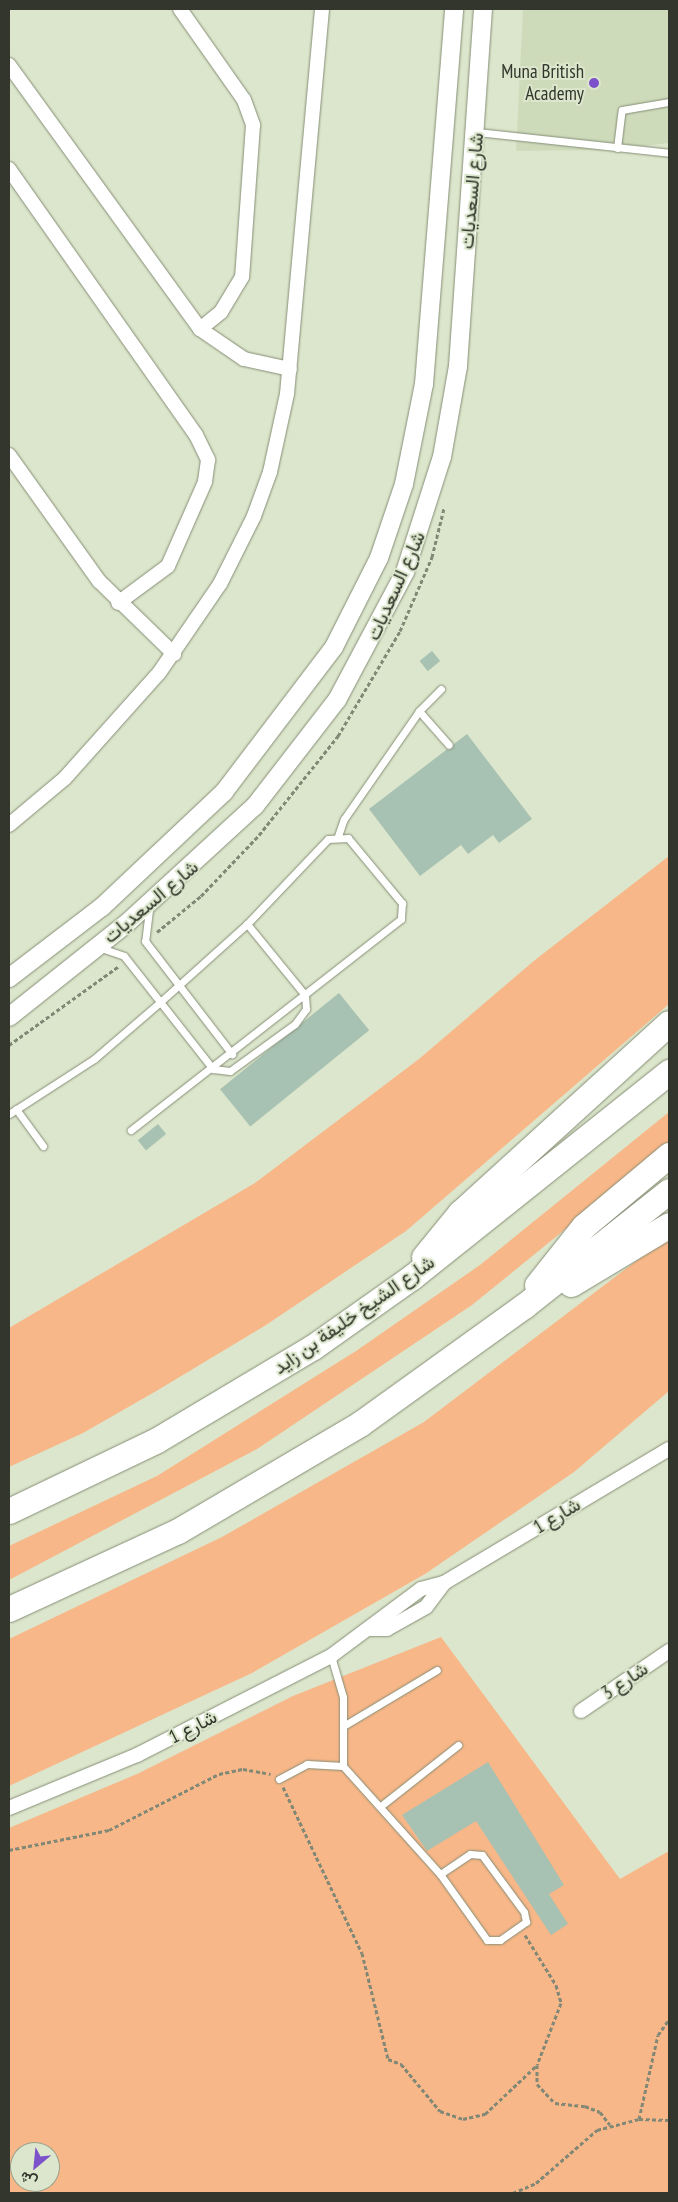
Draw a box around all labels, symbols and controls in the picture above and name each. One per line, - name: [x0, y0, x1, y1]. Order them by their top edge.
- place label: Muna British Academy: [501, 61, 584, 105]
- marker: Muna British Academy: [588, 77, 600, 89]
- street label: شارع السعديات: [456, 132, 488, 250]
- street label: شارع السعديات: [362, 528, 430, 644]
- street label: شارع السعديات: [99, 856, 203, 948]
- street label: شارع الشيخ خليفة بن زايد: [269, 1251, 439, 1379]
- street label: شارع 1: [529, 1493, 585, 1539]
- street label: شارع 3: [598, 1657, 652, 1705]
- street label: شارع 1: [165, 1705, 221, 1749]
- north arrow: [10, 2142, 60, 2192]
- text: ش: [17, 2167, 40, 2191]

